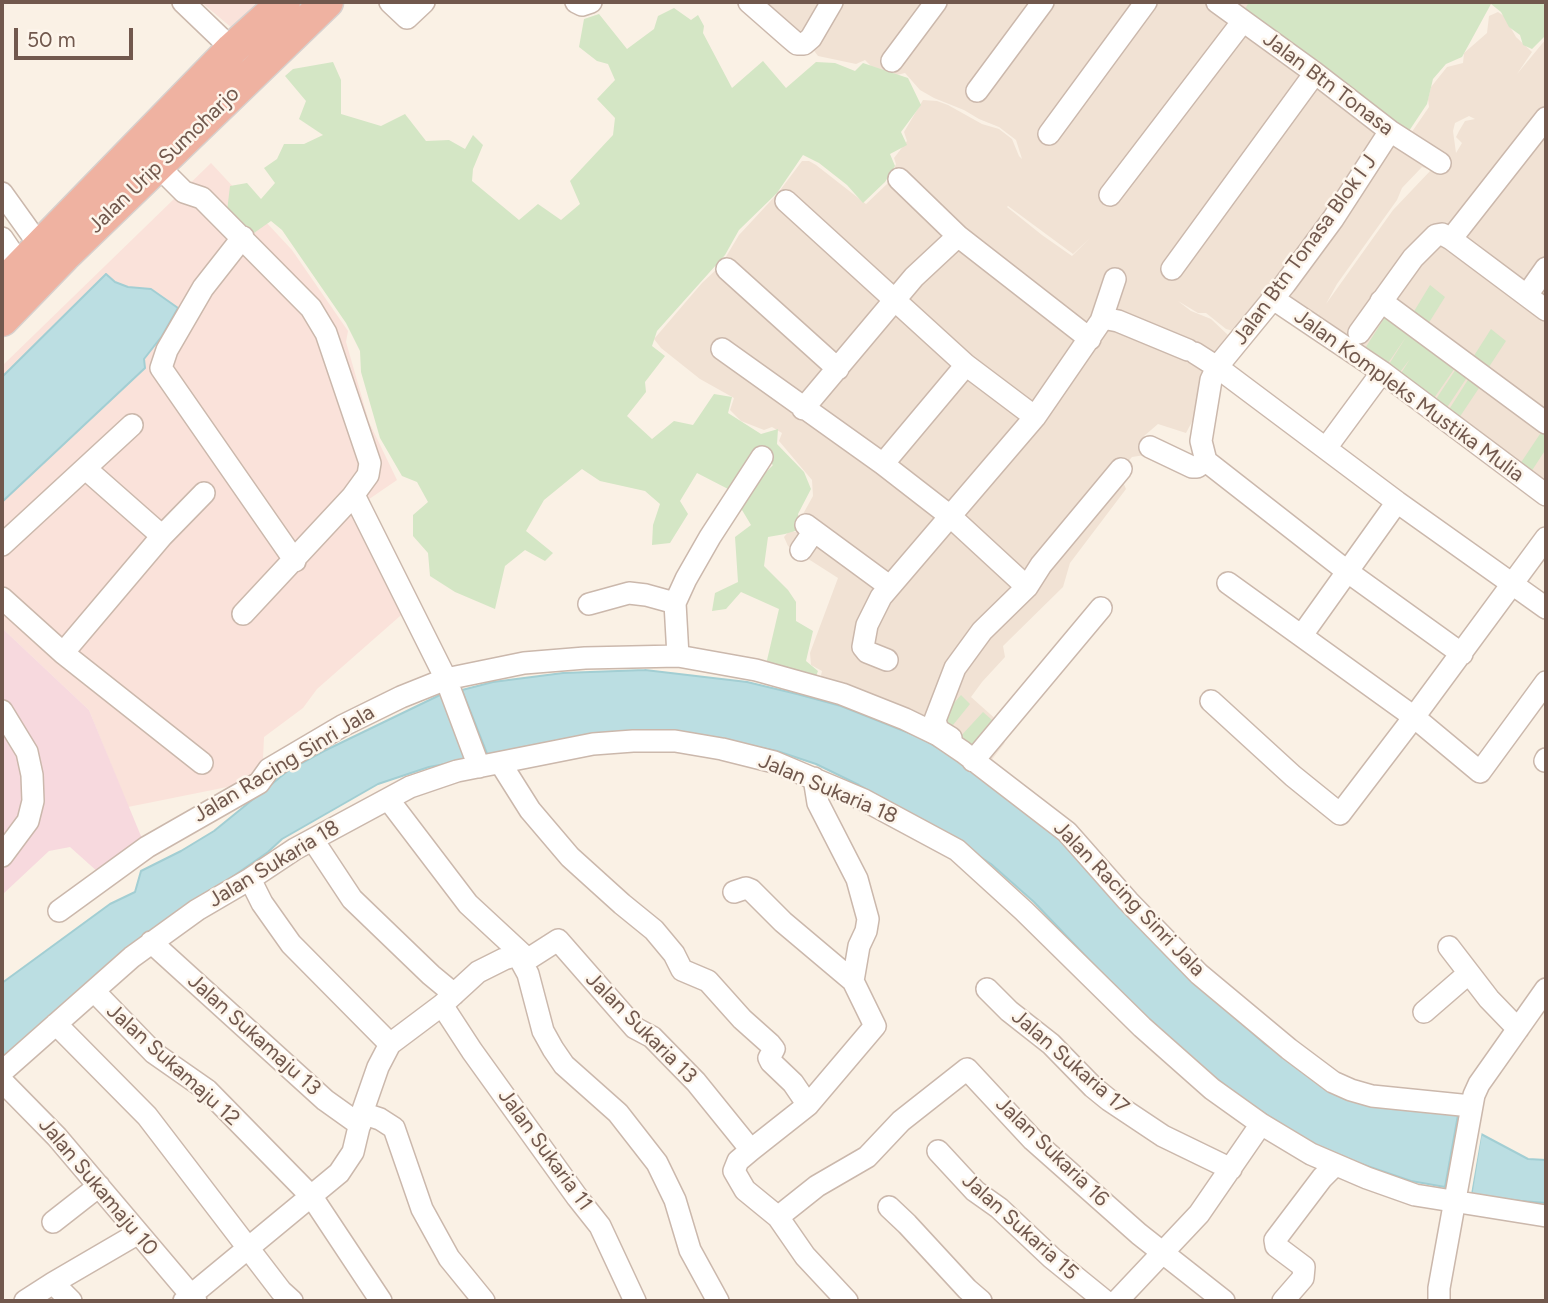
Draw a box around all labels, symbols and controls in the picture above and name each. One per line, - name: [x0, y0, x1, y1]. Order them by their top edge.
- scale bar: [18, 14, 136, 58]
- text: 50 m: [27, 27, 76, 52]
- street label: Jalan Btn Tonasa: [1258, 27, 1398, 141]
- street label: Jalan Urip Sumoharjo: [83, 81, 245, 239]
- street label: Jalan Btn Tonasa Blok I J: [1228, 150, 1382, 350]
- street label: Jalan Kompleks Mustika Mulia: [1289, 304, 1529, 488]
- street label: Jalan Racing Sinri Jala: [189, 700, 379, 828]
- street label: Jalan Sukaria 18: [755, 748, 901, 830]
- street label: Jalan Sukaria 18: [204, 815, 344, 913]
- street label: Jalan Racing Sinri Jala: [1048, 816, 1210, 982]
- street label: Jalan Sukaria 13: [580, 967, 702, 1089]
- street label: Jalan Sukamaju 13: [182, 969, 326, 1101]
- street label: Jalan Sukamaju 12: [101, 999, 245, 1131]
- street label: Jalan Sukaria 17: [1006, 1004, 1134, 1120]
- street label: Jalan Sukaria 11: [492, 1084, 598, 1216]
- street label: Jalan Sukaria 16: [990, 1092, 1114, 1212]
- street label: Jalan Sukamaju 10: [33, 1113, 163, 1261]
- street label: Jalan Sukaria 15: [957, 1168, 1083, 1286]

